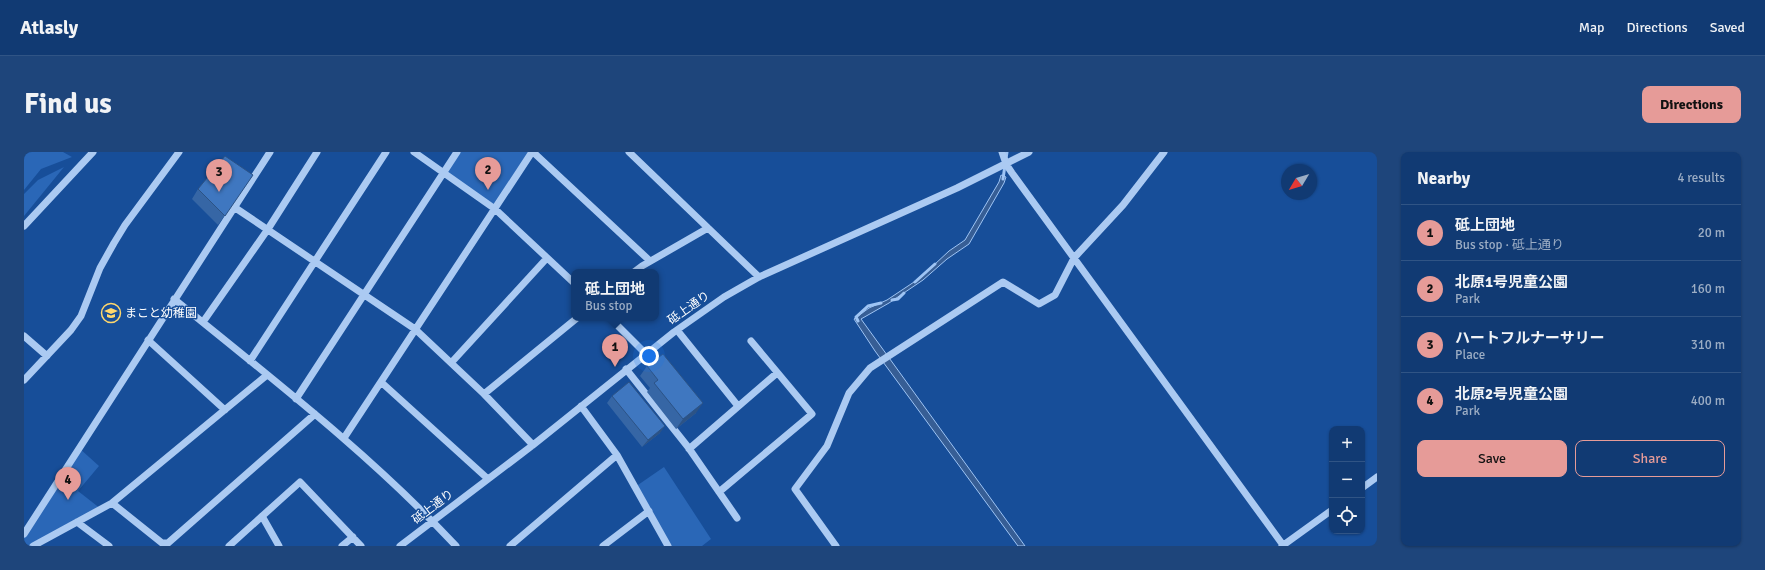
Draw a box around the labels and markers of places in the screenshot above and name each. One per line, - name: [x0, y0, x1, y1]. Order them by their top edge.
- pin: 2: [475, 157, 501, 190]
- pin: 3: [206, 159, 232, 192]
- school or university icon: まこと幼稚園: [100, 302, 122, 324]
- place label: まこと幼稚園: [125, 306, 197, 321]
- pin: 1: [602, 334, 628, 367]
- pin: 4: [55, 467, 81, 500]

